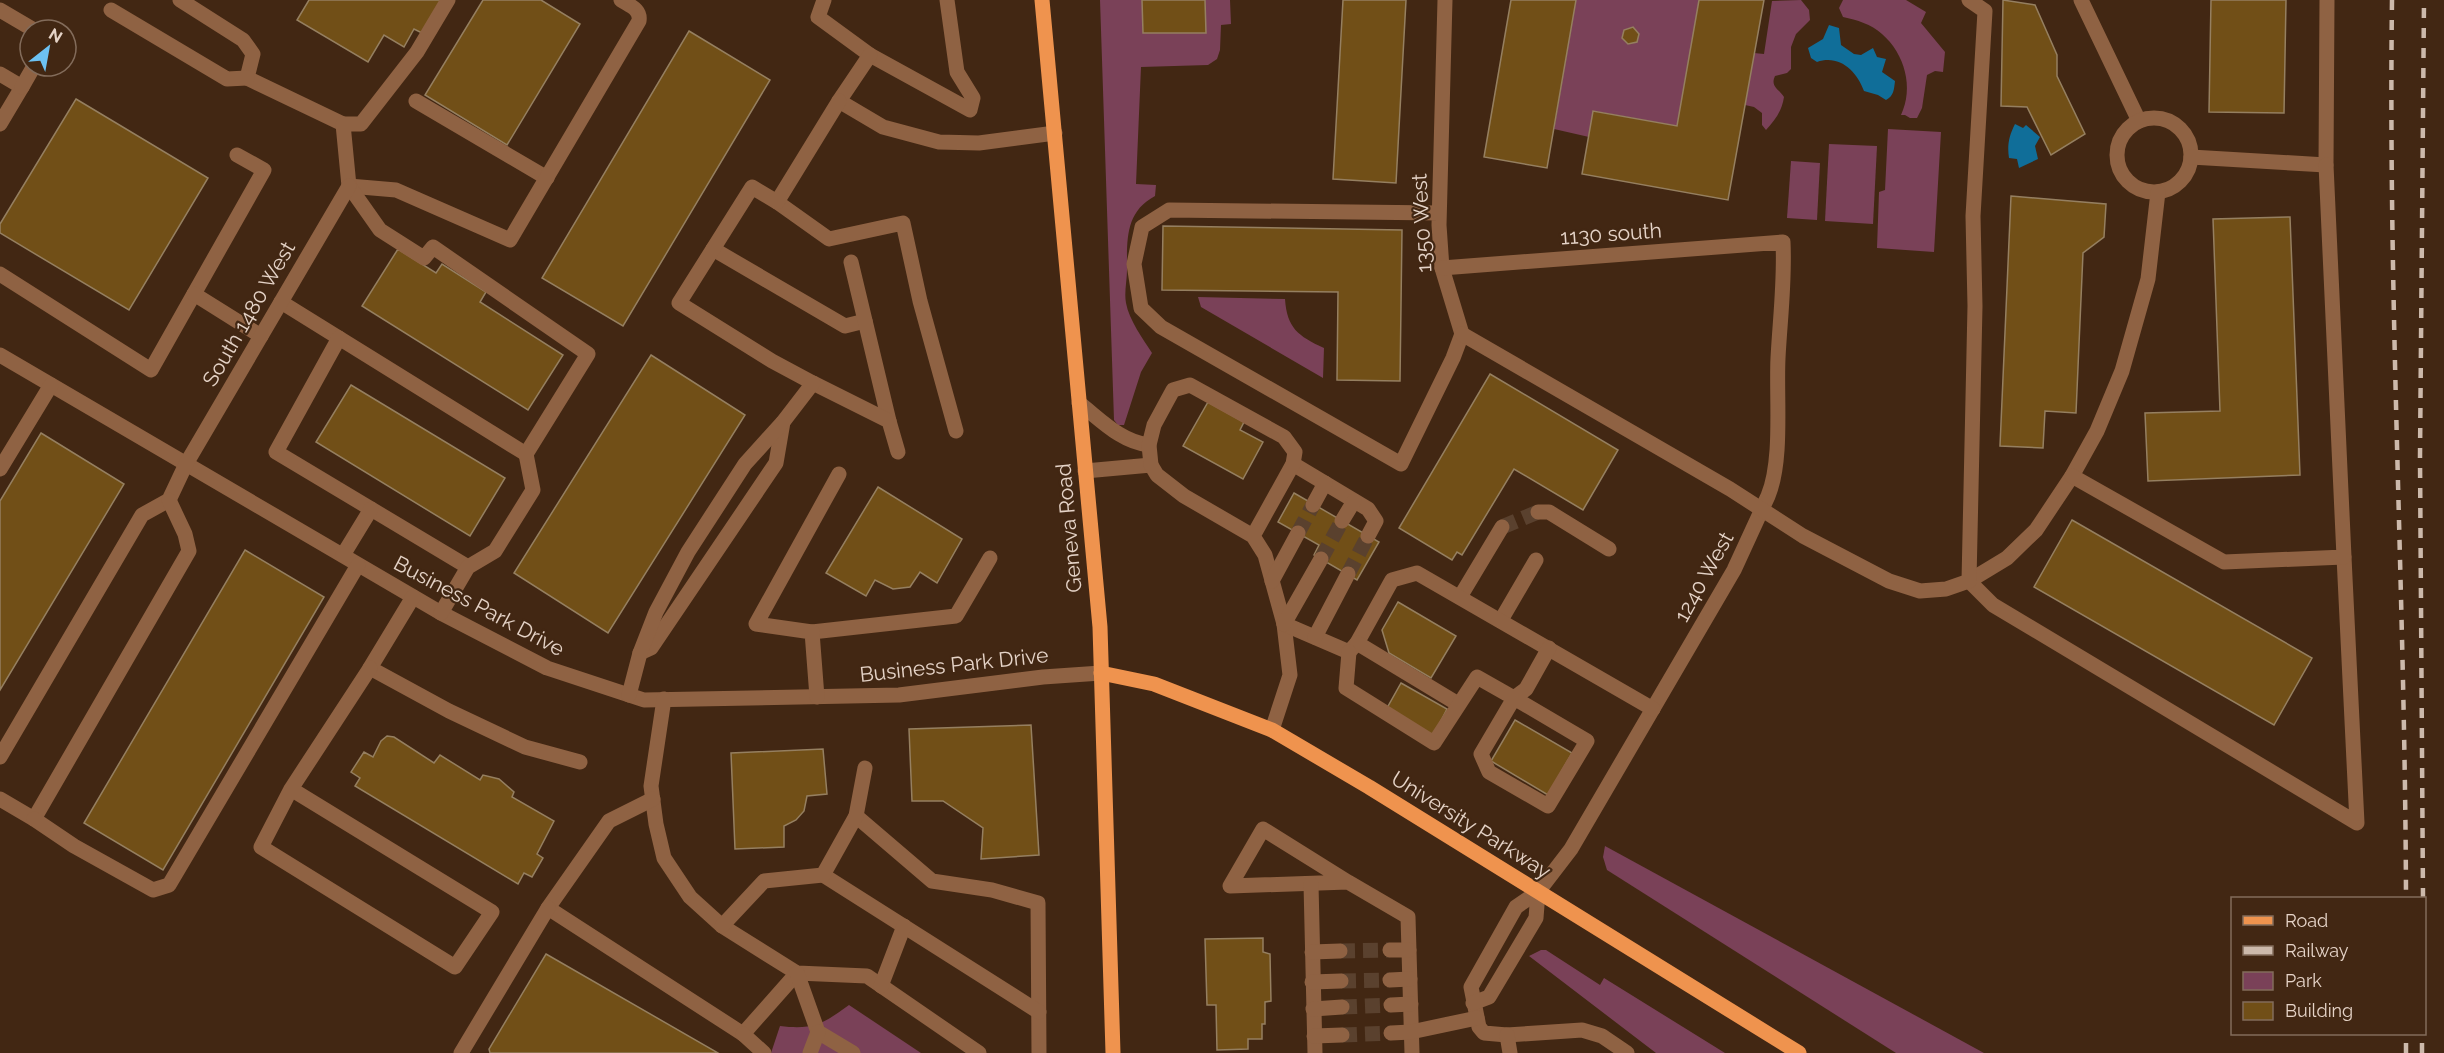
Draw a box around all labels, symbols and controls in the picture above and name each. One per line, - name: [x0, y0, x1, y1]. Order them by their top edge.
- north arrow: [18, 18, 78, 78]
- text: N: [45, 24, 66, 47]
- street label: 1350 West: [1406, 173, 1437, 273]
- street label: 1130 south: [1559, 217, 1663, 250]
- street label: South 1480 West: [197, 237, 300, 390]
- street label: Geneva Road: [1050, 462, 1087, 594]
- street label: 1240 West: [1669, 527, 1738, 626]
- street label: Business Park Drive: [390, 550, 569, 661]
- street label: Business Park Drive: [858, 642, 1050, 687]
- street label: University Parkway: [1387, 765, 1556, 884]
- legend: [2231, 897, 2426, 1035]
- text: Road: [2285, 910, 2328, 931]
- text: Railway: [2285, 940, 2349, 961]
- text: Park: [2285, 970, 2322, 991]
- text: Building: [2285, 1000, 2353, 1021]

